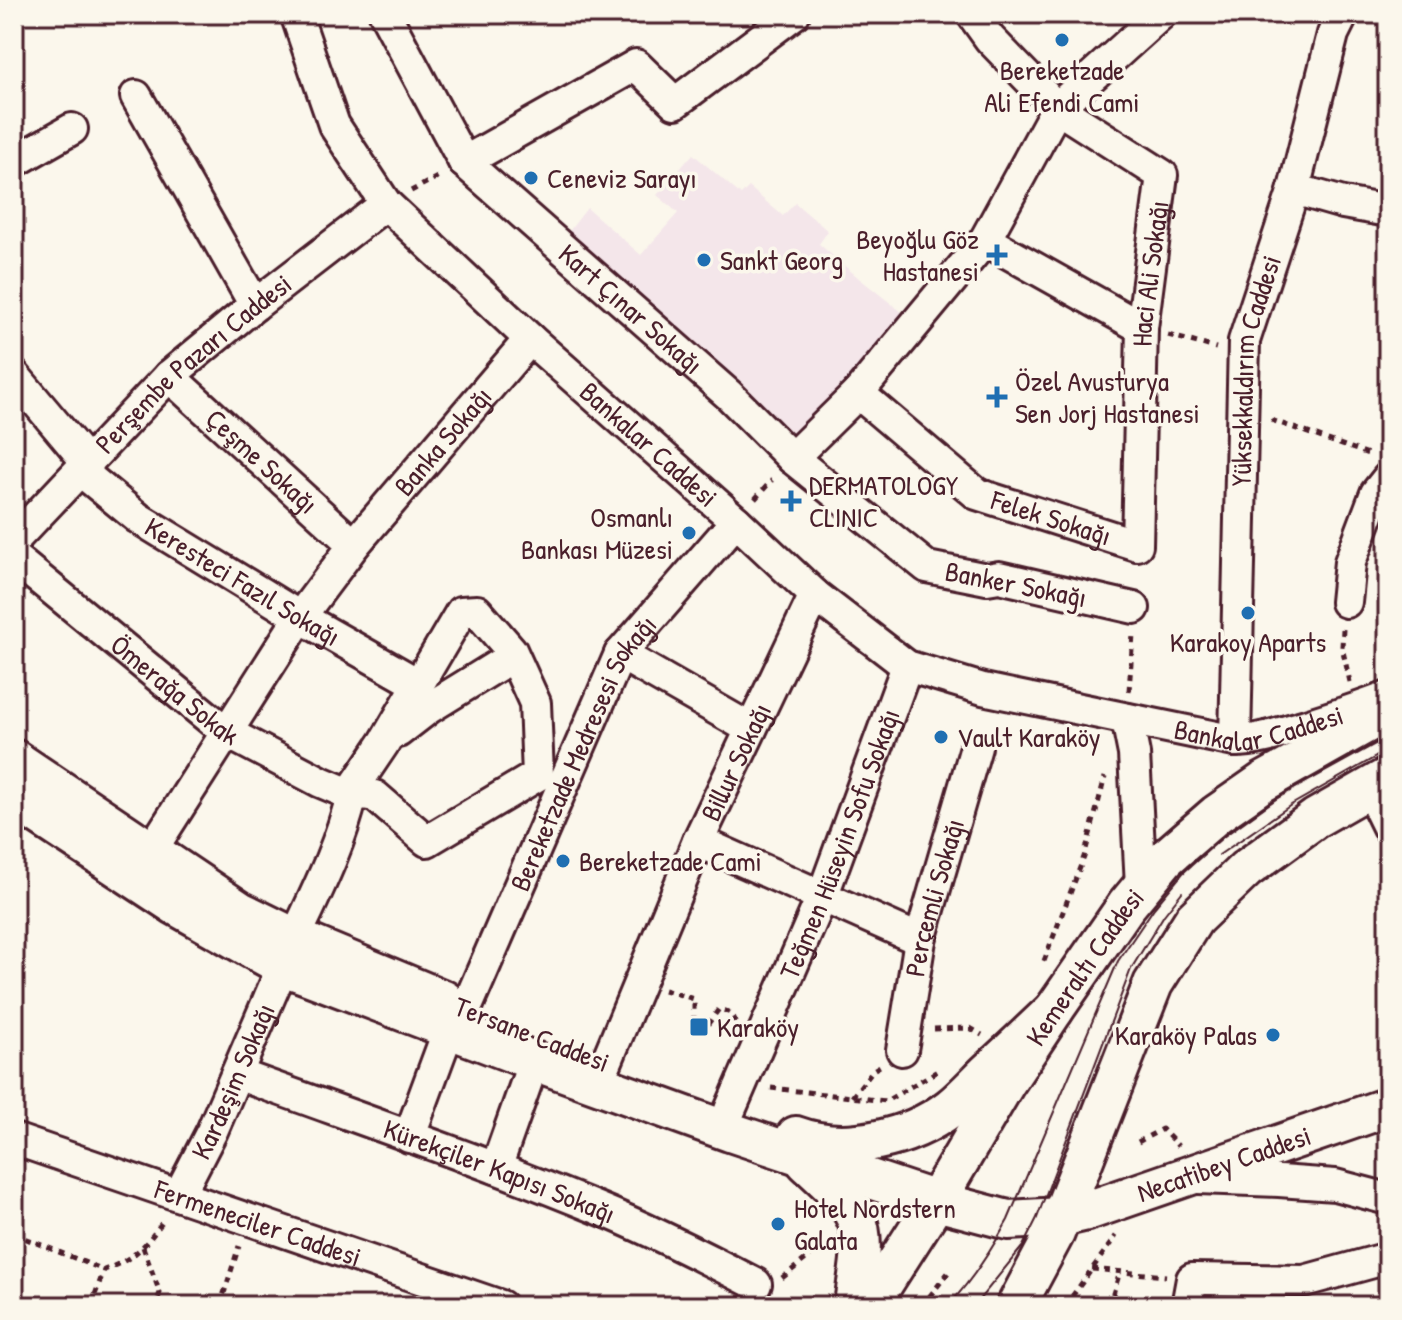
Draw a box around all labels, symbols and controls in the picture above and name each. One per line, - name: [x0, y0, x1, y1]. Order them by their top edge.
- marker: Bereketzade Ali Efendi Cami: [1053, 31, 1071, 49]
- place label: Bereketzade Ali Efendi Cami: [984, 51, 1140, 121]
- place label: Ceneviz Sarayı: [547, 159, 697, 197]
- marker: Ceneviz Sarayı: [522, 169, 540, 187]
- street label: Haci Ali Sokağı: [1123, 198, 1177, 347]
- place label: Beyoğlu Göz Hastanesi: [856, 220, 979, 290]
- street label: Kart Çınar Sokağı: [551, 235, 711, 383]
- place label: Sankt Georg: [720, 241, 843, 279]
- marker: Beyoğlu Göz Hastanesi: [986, 244, 1008, 266]
- street label: Yüksekkaldırım Caddesi: [1222, 250, 1290, 487]
- marker: Sankt Georg: [695, 251, 713, 269]
- street label: Perşembe Pazarı Caddesi: [86, 265, 299, 462]
- place label: Özel Avusturya Sen Jorj Hastanesi: [1015, 362, 1200, 432]
- street label: Bankalar Caddesi: [572, 373, 726, 515]
- street label: Banka Sokağı: [385, 378, 500, 504]
- marker: Özel Avusturya Sen Jorj Hastanesi: [986, 386, 1008, 408]
- street label: Çeşme Sokağı: [198, 400, 326, 522]
- place label: DERMATOLOGY CLINIC: [809, 466, 959, 536]
- street label: Felek Sokağı: [986, 480, 1116, 555]
- marker: DERMATOLOGY CLINIC: [780, 490, 802, 512]
- place label: Osmanlı Bankası Müzesi: [521, 498, 673, 568]
- street label: Keresteci Fazıl Sokağı: [138, 508, 347, 655]
- marker: Osmanlı Bankası Müzesi: [680, 524, 698, 542]
- street label: Banker Sokağı: [942, 552, 1090, 616]
- marker: Karakoy Aparts: [1239, 604, 1257, 622]
- street label: Bereketzade Medresesi Sokağı: [501, 606, 665, 897]
- place label: Karakoy Aparts: [1170, 623, 1326, 661]
- street label: Ömerağa Sokak: [102, 626, 245, 754]
- street label: Bankalar Caddesi: [1171, 695, 1348, 760]
- street label: Billur Sokağı: [691, 697, 780, 827]
- street label: Teğmen Hüseyin Sofu Sokağı: [770, 703, 909, 985]
- place label: Vault Karaköy: [957, 718, 1101, 756]
- marker: Vault Karaköy: [932, 728, 950, 746]
- street label: Perçemli Sokağı: [895, 814, 973, 979]
- place label: Bereketzade Cami: [579, 842, 762, 880]
- marker: Bereketzade Cami: [554, 852, 572, 870]
- street label: Kemeraltı Caddesi: [1017, 880, 1152, 1053]
- street label: Tersane Caddesi: [449, 987, 615, 1081]
- street label: Kardeşim Sokağı: [182, 997, 284, 1166]
- place label: Karaköy: [717, 1008, 799, 1046]
- marker: Karaköy: [688, 1016, 710, 1038]
- place label: Karaköy Palas: [1115, 1016, 1257, 1054]
- marker: Karaköy Palas: [1264, 1026, 1282, 1044]
- street label: Kürekçiler Kapısı Sokağı: [379, 1110, 621, 1233]
- street label: Necatibey Caddesi: [1132, 1116, 1316, 1211]
- street label: Fermeneciler Caddesi: [149, 1169, 366, 1276]
- place label: Hotel Nordstern Galata: [794, 1189, 956, 1259]
- marker: Hotel Nordstern Galata: [769, 1215, 787, 1233]

